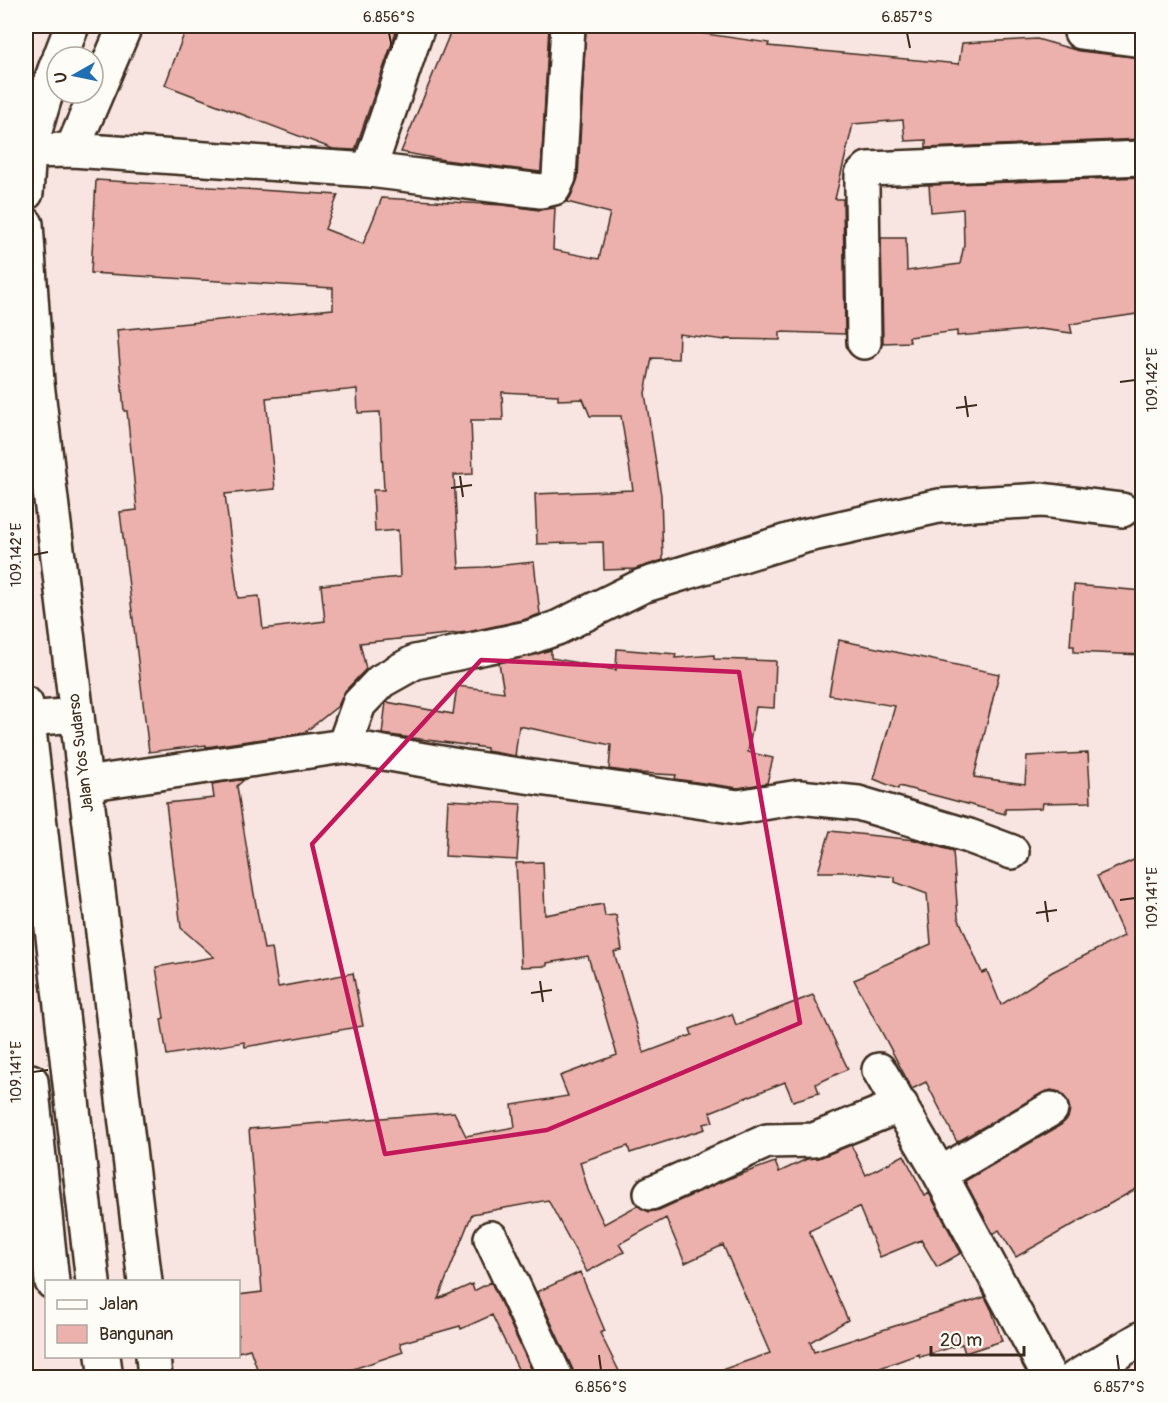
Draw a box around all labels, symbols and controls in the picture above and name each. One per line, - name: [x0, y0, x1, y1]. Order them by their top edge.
- text: 6.856°S: [363, 8, 415, 27]
- text: 6.857°S: [882, 8, 932, 27]
- north arrow: [45, 45, 105, 105]
- text: U: [50, 70, 72, 84]
- text: 109.142°E: [1143, 348, 1162, 412]
- text: 109.142°E: [7, 523, 26, 587]
- street label: Jalan Yos Sudarso: [64, 692, 98, 814]
- text: 109.141°E: [1143, 867, 1162, 929]
- text: 109.141°E: [7, 1041, 26, 1103]
- legend: [45, 1280, 240, 1358]
- text: Jalan: [99, 1293, 138, 1316]
- scale bar: [931, 1319, 1024, 1357]
- text: Bangunan: [99, 1323, 174, 1346]
- text: 20 m: [940, 1329, 982, 1352]
- text: 6.856°S: [575, 1378, 627, 1397]
- text: 6.857°S: [1094, 1378, 1144, 1397]

